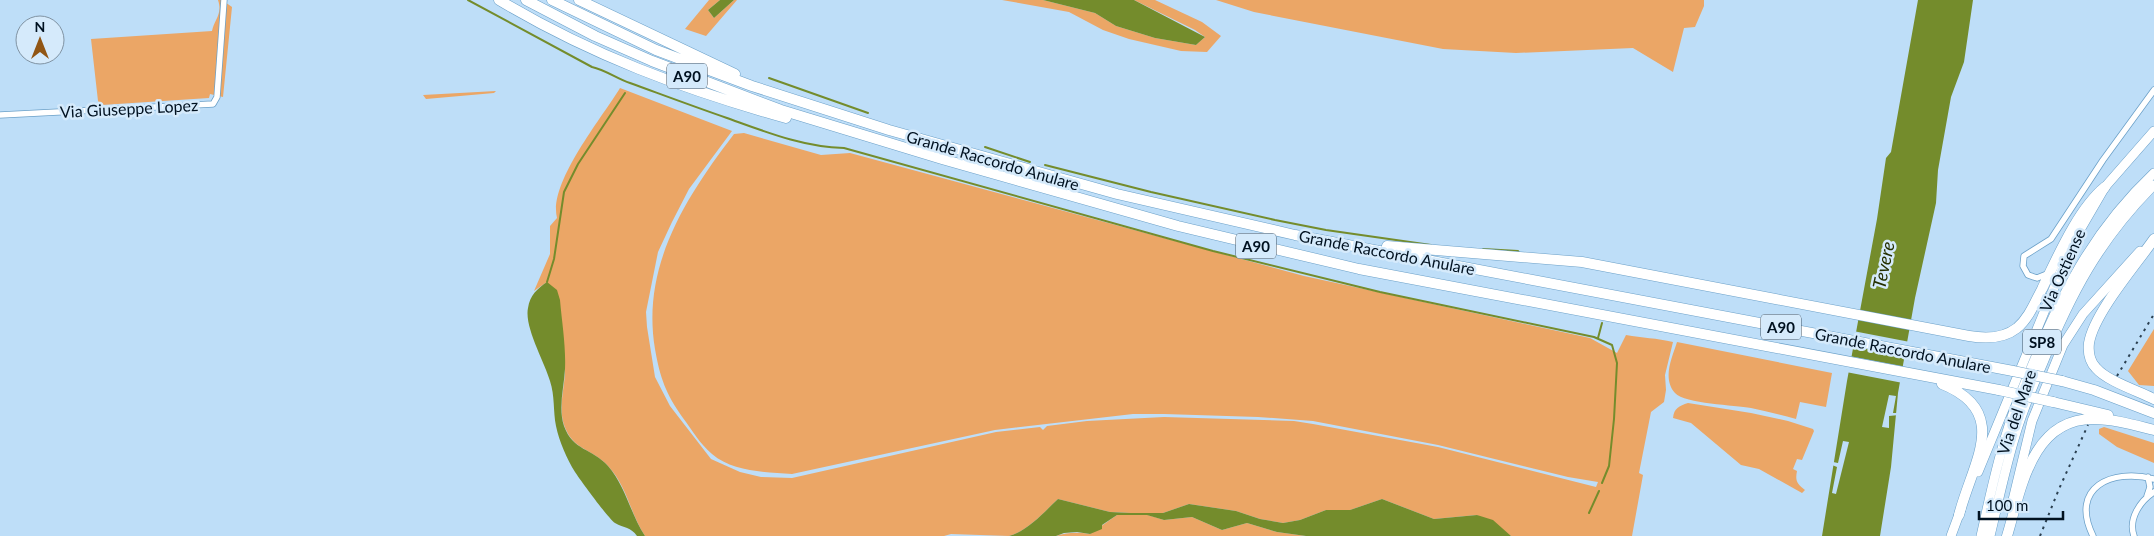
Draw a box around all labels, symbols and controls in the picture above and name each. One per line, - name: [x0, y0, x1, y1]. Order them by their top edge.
- north arrow: [15, 15, 65, 65]
- text: N: [35, 18, 45, 35]
- road number: A90: [667, 64, 707, 88]
- street label: Via Giuseppe Lopez: [59, 95, 199, 121]
- street label: Grande Raccordo Anulare: [904, 126, 1082, 194]
- street label: Grande Raccordo Anulare: [1297, 226, 1477, 278]
- street label: Via Ostiense: [2035, 226, 2089, 314]
- road number: A90: [1236, 234, 1276, 258]
- water label: Tevere: [1867, 239, 1899, 291]
- road number: A90: [1761, 314, 1801, 340]
- street label: Grande Raccordo Anulare: [1813, 324, 1993, 376]
- road number: SP8: [2023, 330, 2061, 354]
- street label: Via del Mare: [1993, 367, 2039, 457]
- scale bar: [1979, 488, 2063, 520]
- text: 100 m: [1986, 496, 2028, 514]

